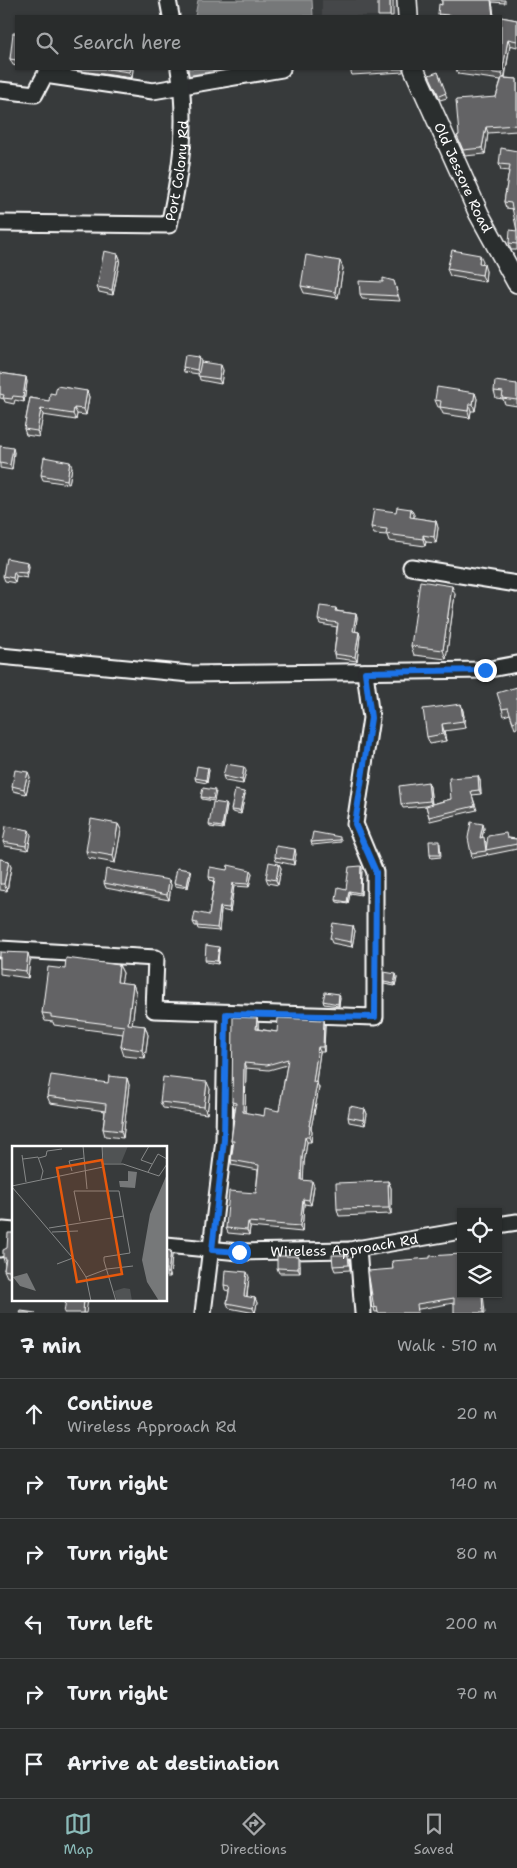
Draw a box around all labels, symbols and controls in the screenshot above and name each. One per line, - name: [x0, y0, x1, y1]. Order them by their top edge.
- search box: [15, 15, 502, 70]
- icon: search: [33, 29, 61, 57]
- text: Search here: [73, 30, 182, 55]
- street label: Old Jessore Road: [430, 119, 496, 236]
- street label: Port Colony Rd: [161, 120, 192, 223]
- route end: [474, 659, 497, 682]
- inset map: [12, 1146, 168, 1300]
- map controls: [457, 1208, 502, 1298]
- button: locate: [457, 1208, 502, 1253]
- street label: Wireless Approach Rd: [270, 1229, 419, 1260]
- route start: [228, 1241, 251, 1264]
- button: layers: [457, 1253, 502, 1298]
- text: 7 min: [20, 1332, 81, 1360]
- text: Walk · 510 m: [397, 1335, 497, 1356]
- text: Continue: [67, 1391, 153, 1416]
- icon: ahead: [20, 1400, 48, 1428]
- text: 20 m: [456, 1403, 497, 1424]
- text: Wireless Approach Rd: [67, 1416, 236, 1437]
- icon: right: [20, 1470, 48, 1498]
- text: Turn right: [67, 1471, 168, 1496]
- text: 140 m: [450, 1473, 497, 1494]
- icon: right: [20, 1540, 48, 1568]
- text: Turn right: [67, 1541, 168, 1566]
- text: 80 m: [456, 1543, 497, 1564]
- icon: left: [20, 1610, 48, 1638]
- text: Turn left: [67, 1611, 153, 1636]
- text: 200 m: [445, 1613, 497, 1634]
- icon: right: [20, 1680, 48, 1708]
- text: Turn right: [67, 1681, 168, 1706]
- text: 70 m: [456, 1683, 497, 1704]
- icon: arrive: [20, 1750, 48, 1778]
- text: Arrive at destination: [67, 1751, 279, 1776]
- tab: Map: [63, 1810, 93, 1858]
- tab: Directions: [220, 1810, 287, 1858]
- tab: Saved: [414, 1810, 454, 1858]

